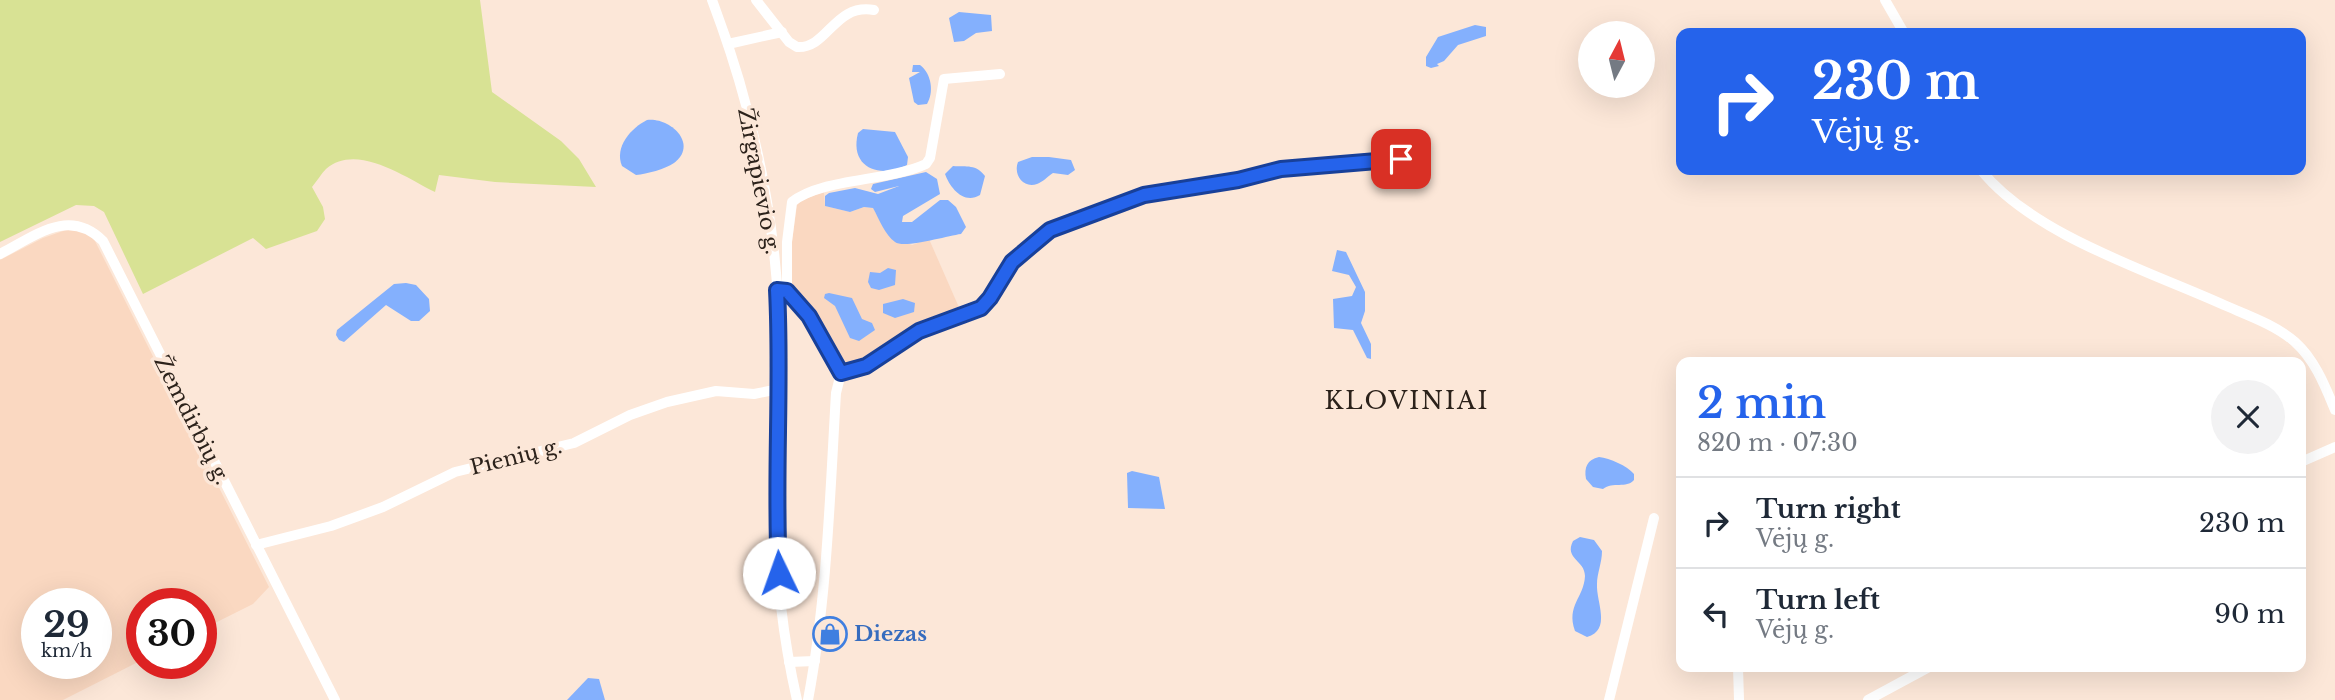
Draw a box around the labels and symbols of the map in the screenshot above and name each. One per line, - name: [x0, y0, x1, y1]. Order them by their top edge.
- north arrow: [1578, 21, 1656, 98]
- street label: Žirgapievio g.: [732, 106, 786, 256]
- pin: [1371, 129, 1431, 189]
- street label: Žemdirbių g.: [148, 351, 236, 489]
- district label: KLOVINIAI: [1325, 386, 1489, 415]
- street label: Pienių g.: [467, 433, 565, 481]
- position arrow: [742, 536, 816, 610]
- speed limit sign: 30: [126, 588, 217, 679]
- shop icon: Diezas: [811, 615, 849, 653]
- place label: Diezas: [854, 621, 927, 647]

